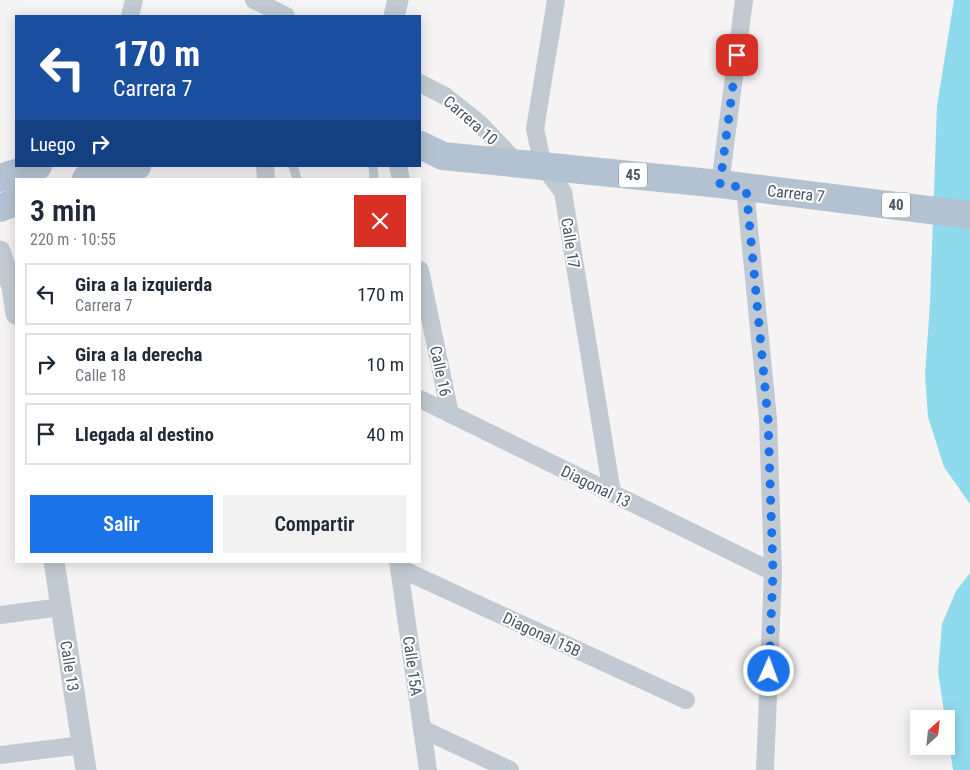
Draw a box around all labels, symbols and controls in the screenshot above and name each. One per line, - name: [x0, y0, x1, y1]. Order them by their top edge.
- text: 170 m: [113, 34, 200, 75]
- pin: [716, 34, 758, 76]
- icon: left: [30, 35, 95, 100]
- icon: arrive: [723, 41, 751, 69]
- text: Carrera 7: [113, 76, 192, 101]
- street label: Carrera 10: [440, 92, 502, 149]
- icon: right: [86, 130, 114, 158]
- text: Luego: [30, 133, 76, 156]
- road number: 45: [619, 162, 647, 188]
- street label: Carrera 7: [766, 181, 826, 206]
- road number: 40: [882, 192, 910, 218]
- text: 3 min: [30, 193, 96, 228]
- button: close: [354, 195, 406, 247]
- street label: Calle 17: [557, 216, 584, 270]
- text: 220 m · 10:55: [30, 230, 116, 249]
- text: Gira a la izquierda: [75, 273, 212, 296]
- icon: left: [32, 280, 60, 308]
- text: 170 m: [357, 283, 404, 306]
- text: Carrera 7: [75, 296, 133, 315]
- text: Gira a la derecha: [75, 343, 202, 366]
- street label: Calle 16: [426, 344, 455, 398]
- icon: right: [32, 350, 60, 378]
- text: 10 m: [367, 353, 404, 376]
- text: Calle 18: [75, 366, 126, 385]
- icon: arrive: [32, 420, 60, 448]
- text: Llegada al destino: [75, 423, 214, 446]
- text: 40 m: [367, 423, 404, 446]
- street label: Diagonal 13: [558, 461, 634, 511]
- button: Salir: [30, 495, 213, 553]
- button: Compartir: [223, 495, 406, 553]
- street label: Diagonal 15B: [500, 608, 584, 661]
- street label: Calle 15A: [399, 635, 426, 697]
- street label: Calle 13: [56, 639, 83, 693]
- position arrow: [742, 644, 794, 696]
- north arrow: [910, 710, 955, 755]
- map controls: [910, 710, 955, 755]

